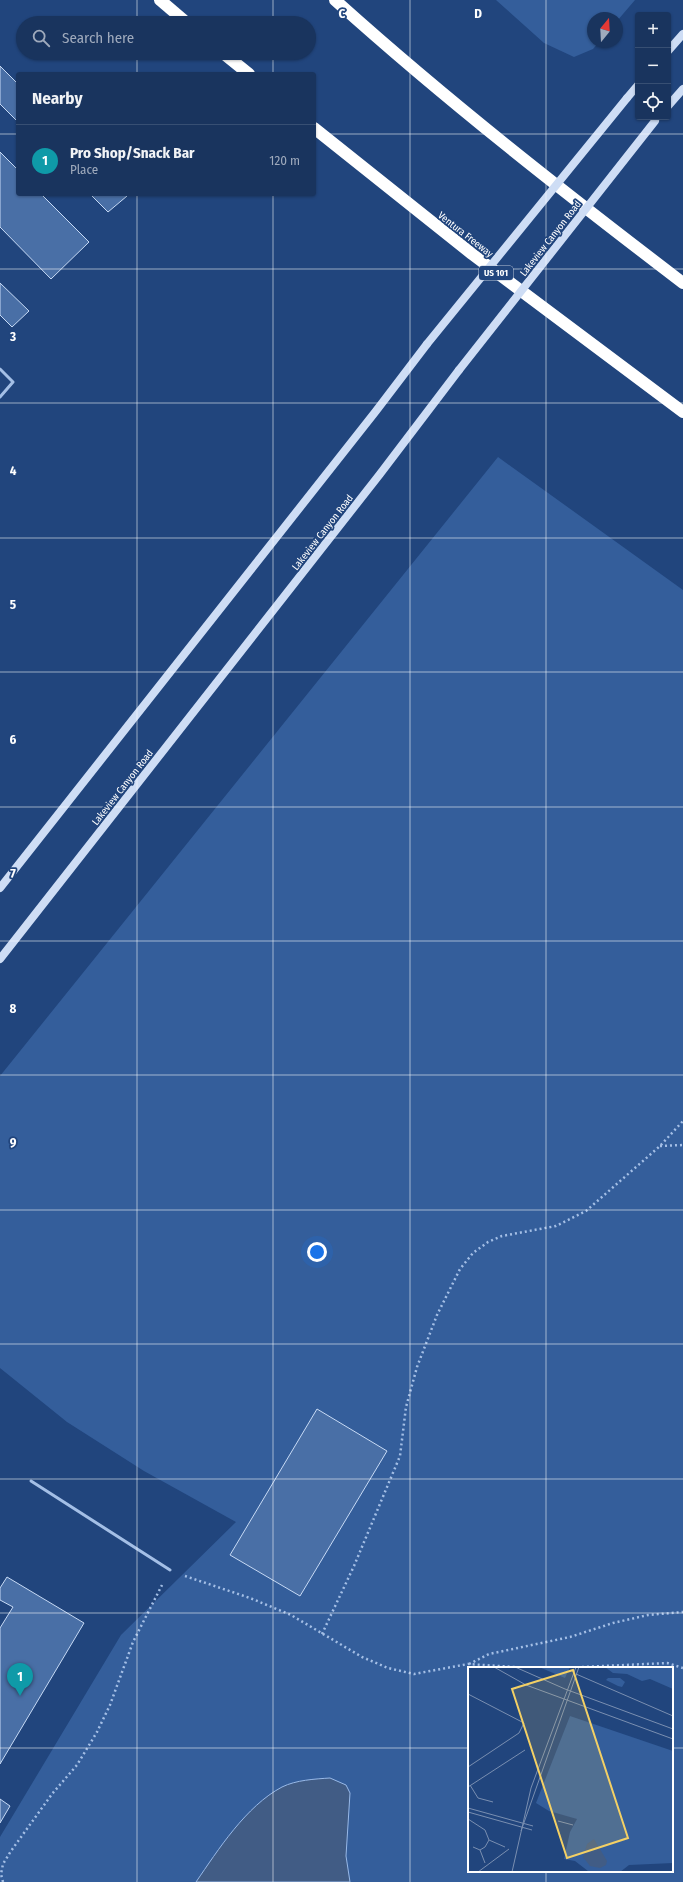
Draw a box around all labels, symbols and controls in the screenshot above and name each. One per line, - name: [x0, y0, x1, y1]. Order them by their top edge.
- text: C: [339, 6, 346, 21]
- text: D: [474, 6, 482, 21]
- north arrow: [587, 12, 623, 48]
- map controls: [635, 12, 671, 120]
- button: +: [635, 12, 671, 48]
- search box: [16, 16, 316, 60]
- icon: search: [30, 27, 52, 49]
- text: Search here: [62, 29, 134, 47]
- button: −: [635, 48, 671, 84]
- button: locate: [635, 84, 671, 120]
- text: Nearby: [32, 88, 83, 109]
- text: Pro Shop/Snack Bar: [70, 144, 195, 162]
- text: 1: [42, 153, 48, 168]
- text: 120 m: [269, 153, 300, 168]
- text: Place: [70, 162, 98, 177]
- street label: Lakeview Canyon Road: [518, 198, 584, 279]
- street label: Ventura Freeway: [435, 210, 496, 260]
- road number: US 101: [479, 266, 513, 280]
- text: 3: [9, 329, 16, 344]
- text: 4: [10, 463, 17, 478]
- street label: Lakeview Canyon Road: [290, 492, 356, 573]
- text: 5: [10, 597, 16, 612]
- text: 6: [10, 732, 17, 747]
- street label: Lakeview Canyon Road: [90, 747, 156, 828]
- text: 7: [10, 866, 16, 881]
- text: 8: [10, 1001, 17, 1016]
- text: 9: [10, 1135, 17, 1150]
- your location: [307, 1242, 327, 1262]
- pin: 1: [7, 1663, 33, 1696]
- inset map: [468, 1667, 673, 1872]

